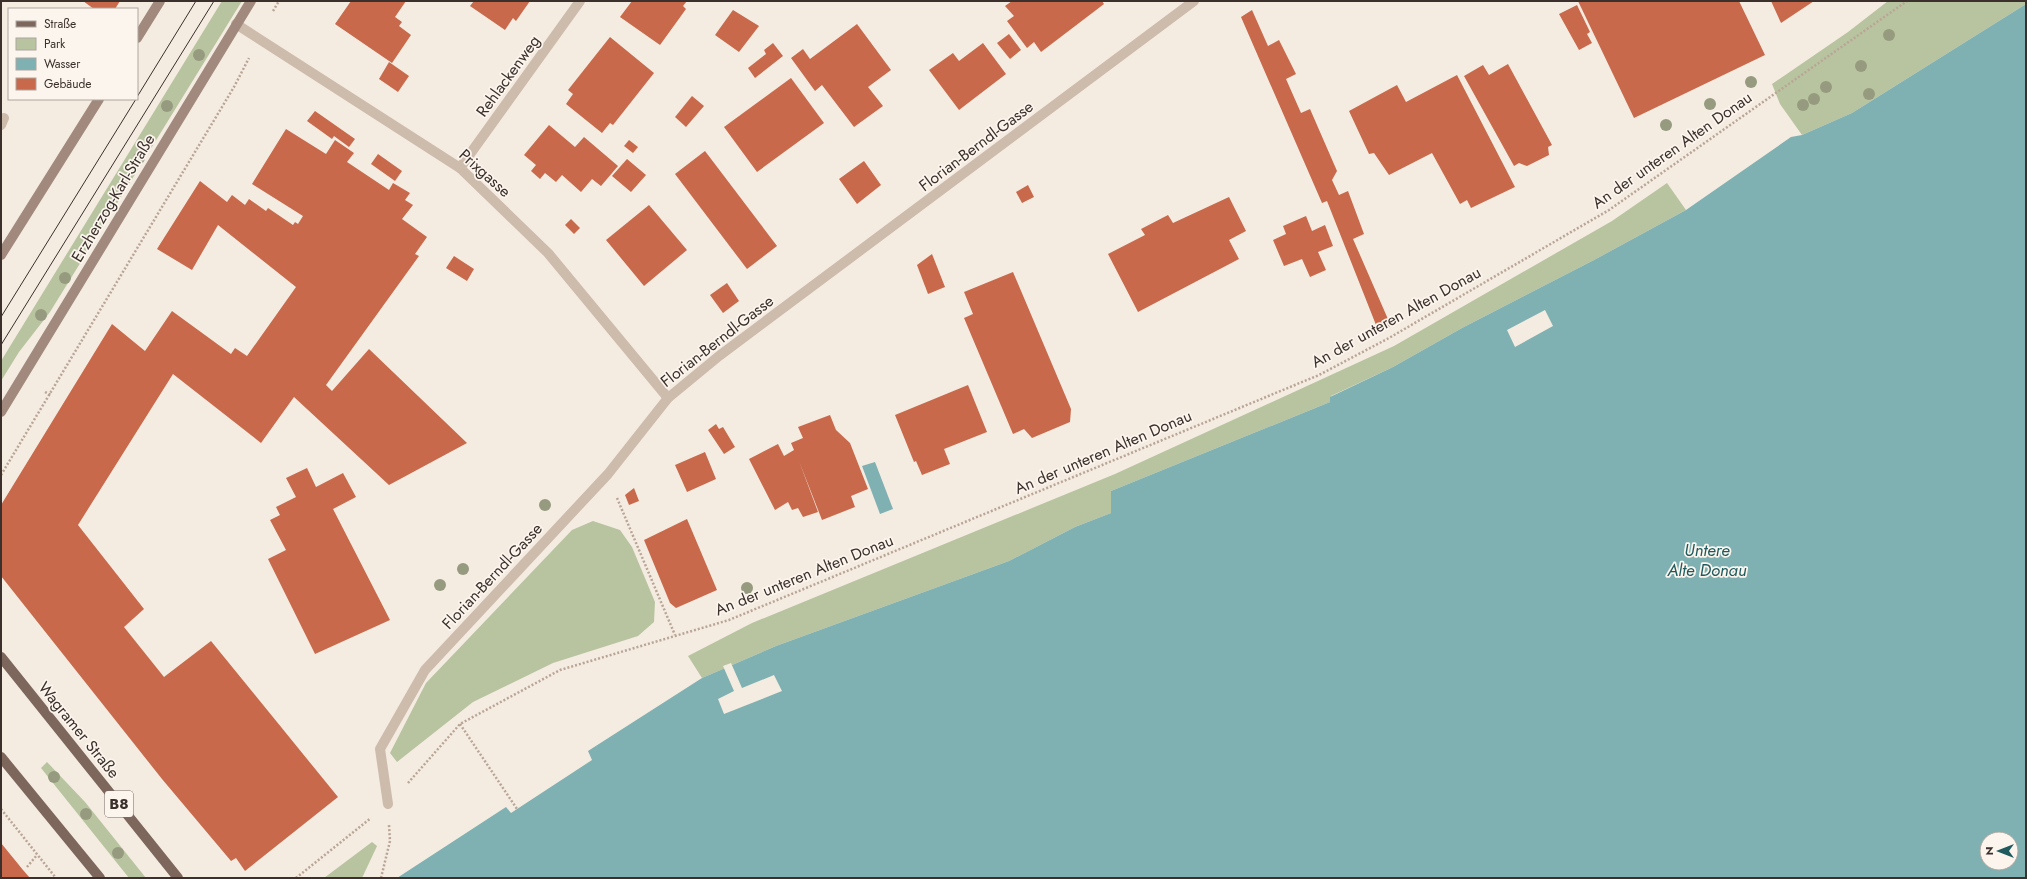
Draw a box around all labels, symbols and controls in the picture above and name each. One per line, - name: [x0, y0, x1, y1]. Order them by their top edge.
- legend: [8, 8, 138, 100]
- text: Straße: [44, 15, 76, 33]
- street label: Rehlackenweg: [470, 30, 546, 122]
- text: Park: [44, 35, 66, 53]
- text: Wasser: [44, 55, 81, 73]
- text: Gebäude: [44, 75, 91, 93]
- street label: An der unteren Alten Donau: [1587, 86, 1757, 214]
- street label: Florian-Berndl-Gasse: [914, 95, 1038, 197]
- street label: Erzherzog-Karl-Straße: [66, 130, 160, 266]
- street label: Prixgasse: [454, 144, 516, 202]
- street label: An der unteren Alten Donau: [1307, 261, 1485, 373]
- street label: Florian-Berndl-Gasse: [656, 289, 778, 393]
- street label: An der unteren Alten Donau: [1011, 404, 1195, 500]
- street label: Florian-Berndl-Gasse: [437, 518, 547, 634]
- street label: An der unteren Alten Donau: [711, 529, 897, 621]
- water label: Untere Alte Donau: [1666, 538, 1747, 582]
- street label: Wagramer Straße: [33, 677, 125, 783]
- road number: B8: [105, 791, 133, 817]
- north arrow: [1979, 831, 2019, 871]
- text: N: [1981, 847, 1997, 855]

